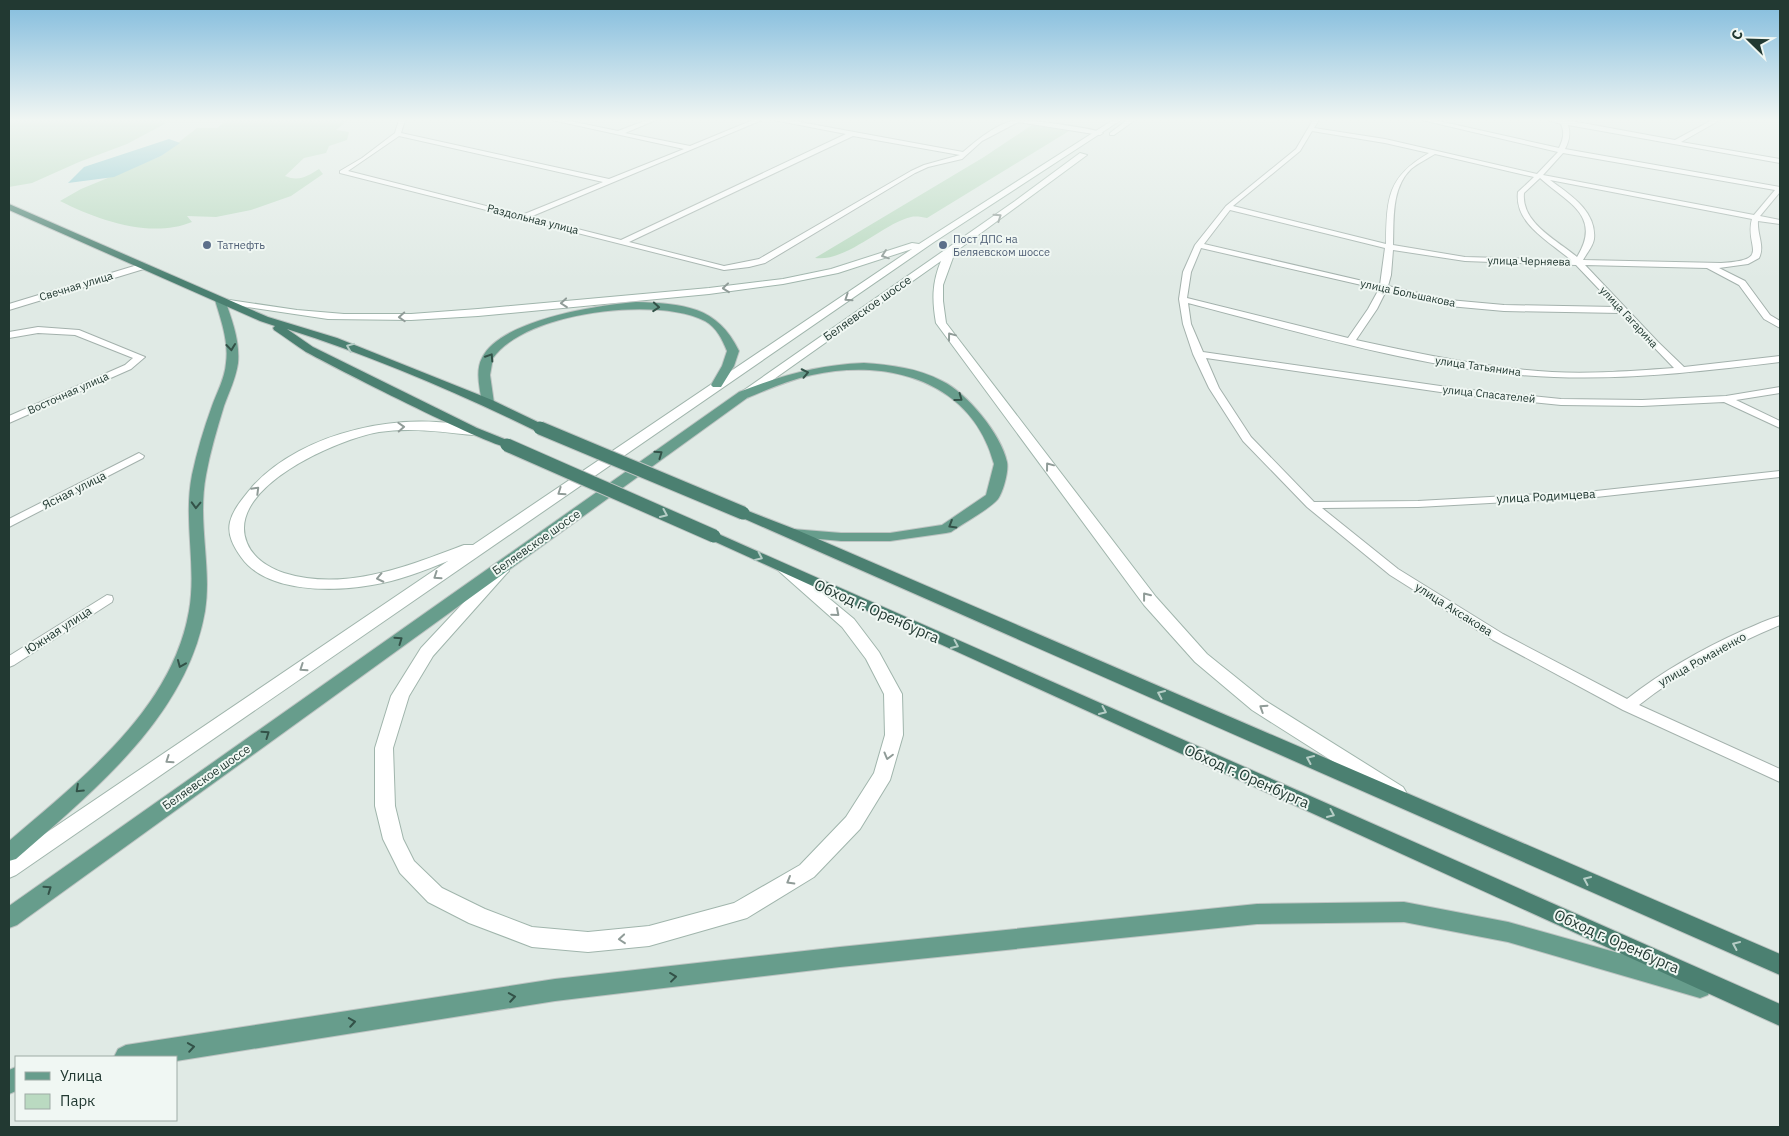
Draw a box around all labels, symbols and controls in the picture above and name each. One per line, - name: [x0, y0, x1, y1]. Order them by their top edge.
- north arrow: [1724, 15, 1774, 65]
- text: С: [1727, 27, 1747, 43]
- street label: Раздольная улица: [486, 201, 580, 237]
- one-way arrow: [992, 214, 1002, 223]
- place label: Пост ДПС на Беляевском шоссе: [953, 232, 1050, 259]
- place label: Татнефть: [217, 238, 265, 252]
- marker: Татнефть: [201, 239, 213, 251]
- marker: Пост ДПС на Беляевском шоссе: [937, 239, 949, 251]
- one-way arrow: [881, 250, 889, 260]
- street label: улица Черняева: [1487, 253, 1571, 269]
- street label: Свечная улица: [38, 268, 115, 304]
- street label: Беляевское шоссе: [820, 272, 914, 344]
- street label: улица Большакова: [1359, 276, 1457, 310]
- one-way arrow: [722, 282, 730, 293]
- street label: улица Гагарина: [1597, 283, 1661, 351]
- one-way arrow: [844, 292, 854, 301]
- one-way arrow: [560, 298, 568, 309]
- one-way arrow: [652, 301, 660, 312]
- one-way arrow: [398, 311, 406, 322]
- one-way arrow: [948, 332, 957, 342]
- one-way arrow: [346, 343, 355, 353]
- one-way arrow: [225, 344, 236, 352]
- one-way arrow: [484, 353, 493, 363]
- street label: улица Татьянина: [1434, 353, 1522, 379]
- one-way arrow: [801, 368, 810, 379]
- street label: Восточная улица: [25, 369, 111, 417]
- street label: улица Спасателей: [1442, 382, 1536, 406]
- one-way arrow: [954, 392, 963, 401]
- one-way arrow: [398, 422, 406, 432]
- one-way arrow: [653, 451, 663, 460]
- one-way arrow: [1046, 463, 1054, 472]
- street label: Ясная улица: [40, 467, 109, 513]
- one-way arrow: [557, 486, 567, 495]
- street label: улица Родимцева: [1496, 486, 1597, 506]
- one-way arrow: [250, 487, 259, 496]
- one-way arrow: [191, 501, 201, 509]
- street label: Беляевское шоссе: [489, 506, 583, 578]
- one-way arrow: [659, 508, 668, 519]
- one-way arrow: [948, 518, 957, 528]
- one-way arrow: [753, 551, 762, 561]
- one-way arrow: [433, 570, 443, 579]
- one-way arrow: [375, 572, 384, 582]
- street label: Обход г. Оренбурга: [811, 575, 943, 647]
- street label: улица Аксакова: [1412, 579, 1496, 639]
- one-way arrow: [1144, 593, 1152, 602]
- street label: Южная улица: [22, 603, 95, 657]
- one-way arrow: [831, 608, 840, 617]
- street label: улица Романенко: [1655, 628, 1749, 689]
- one-way arrow: [393, 637, 403, 646]
- one-way arrow: [950, 639, 959, 650]
- one-way arrow: [176, 659, 187, 668]
- one-way arrow: [299, 662, 309, 671]
- one-way arrow: [1157, 690, 1166, 701]
- one-way arrow: [1259, 704, 1268, 714]
- one-way arrow: [1098, 705, 1107, 716]
- one-way arrow: [260, 731, 270, 740]
- street label: Обход г. Оренбурга: [1181, 740, 1313, 812]
- street label: Беляевское шоссе: [159, 741, 253, 813]
- one-way arrow: [883, 752, 894, 761]
- one-way arrow: [165, 754, 175, 763]
- one-way arrow: [1306, 755, 1315, 766]
- one-way arrow: [75, 783, 84, 792]
- one-way arrow: [1326, 807, 1335, 818]
- one-way arrow: [786, 875, 795, 885]
- one-way arrow: [1583, 876, 1592, 887]
- one-way arrow: [43, 886, 52, 896]
- street label: Обход г. Оренбурга: [1551, 905, 1683, 977]
- one-way arrow: [617, 933, 625, 944]
- one-way arrow: [1732, 941, 1741, 952]
- one-way arrow: [670, 972, 678, 983]
- one-way arrow: [508, 992, 516, 1002]
- one-way arrow: [347, 1017, 356, 1027]
- one-way arrow: [187, 1042, 195, 1053]
- legend: [15, 1056, 178, 1121]
- text: Улица: [60, 1066, 102, 1085]
- text: Парк: [60, 1091, 95, 1110]

